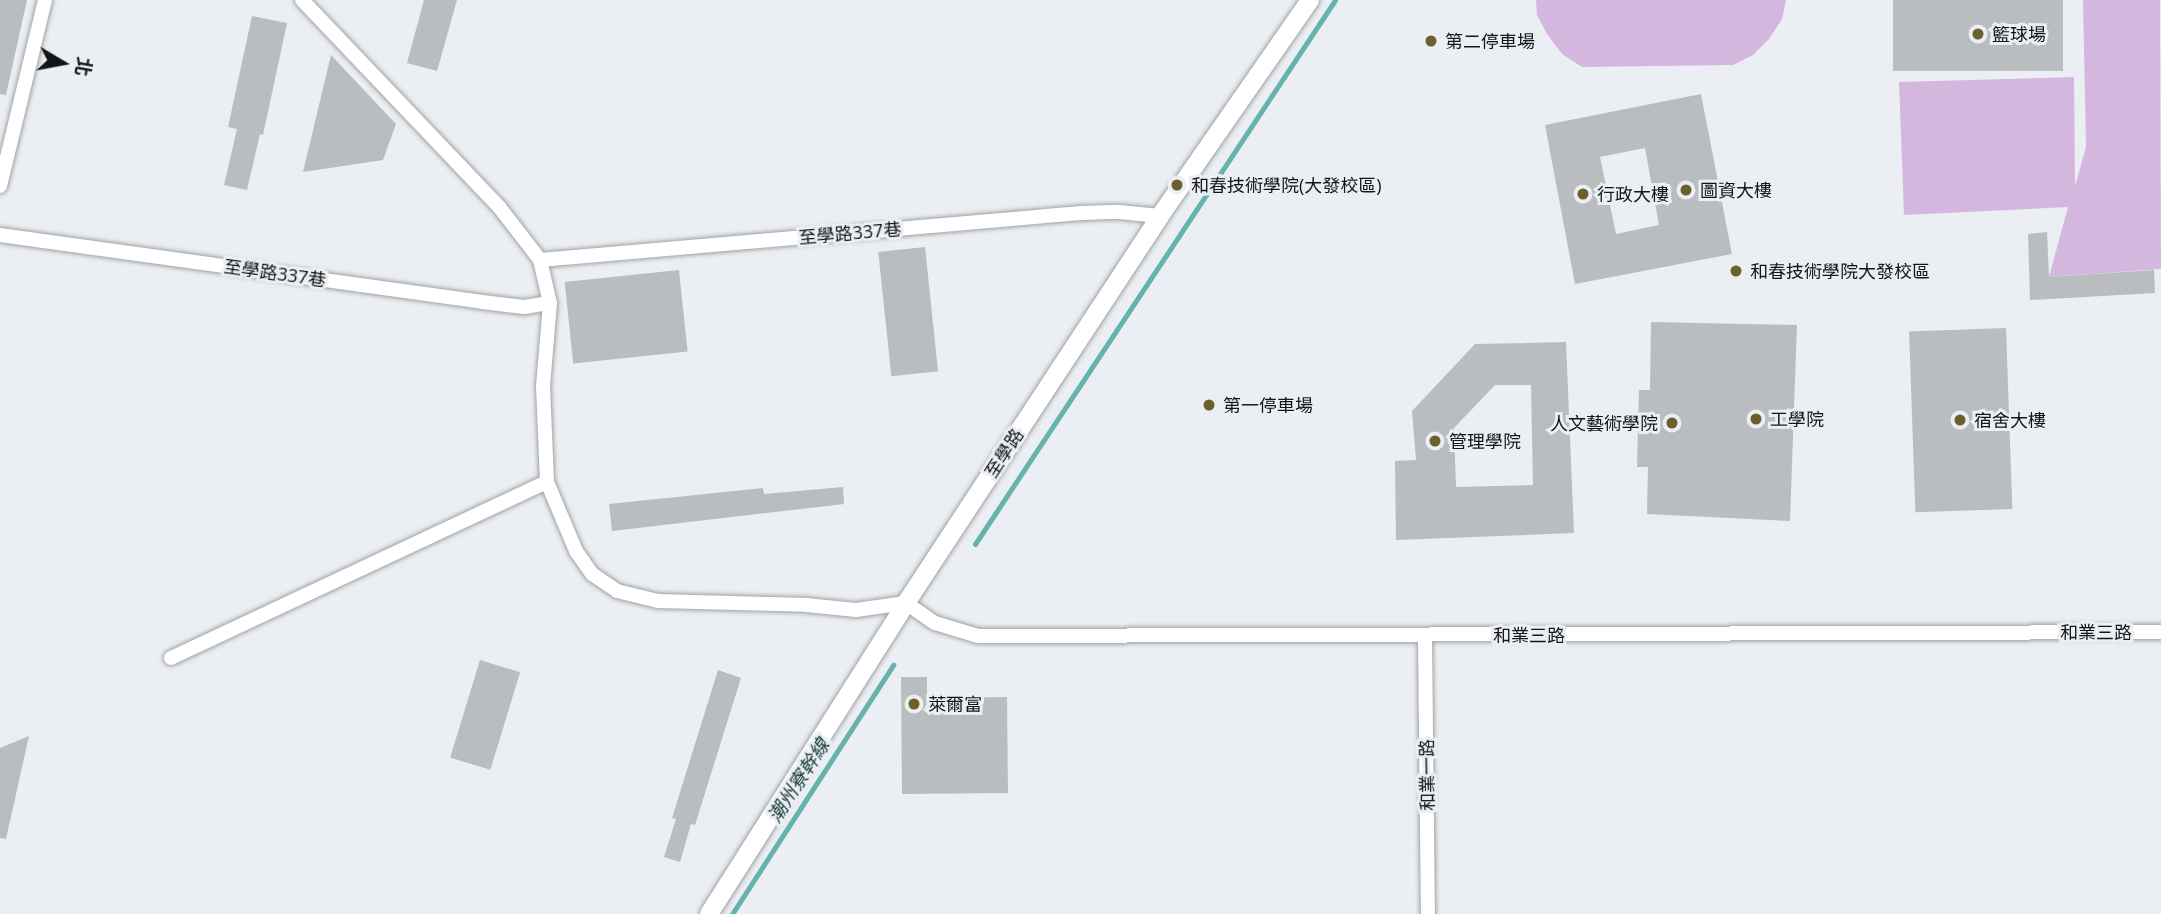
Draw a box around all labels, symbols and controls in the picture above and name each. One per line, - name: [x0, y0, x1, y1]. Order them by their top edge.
- place label: 籃球場: [1992, 23, 2046, 45]
- marker: 籃球場: [1970, 26, 1986, 42]
- north arrow: [28, 28, 98, 98]
- place label: 第二停車場: [1445, 30, 1535, 52]
- marker: 第二停車場: [1423, 33, 1439, 49]
- text: 北: [69, 55, 98, 78]
- place label: 和春技術學院(大發校區): [1191, 174, 1382, 196]
- marker: 和春技術學院(大發校區): [1169, 177, 1185, 193]
- place label: 圖資大樓: [1700, 179, 1772, 201]
- marker: 圖資大樓: [1678, 182, 1694, 198]
- place label: 行政大樓: [1597, 183, 1669, 205]
- marker: 行政大樓: [1575, 186, 1591, 202]
- street label: 至學路337巷: [798, 218, 902, 248]
- street label: 至學路337巷: [223, 255, 327, 291]
- place label: 和春技術學院大發校區: [1750, 260, 1930, 282]
- marker: 和春技術學院大發校區: [1728, 263, 1744, 279]
- place label: 第一停車場: [1223, 394, 1313, 416]
- marker: 第一停車場: [1201, 397, 1217, 413]
- place label: 工學院: [1770, 408, 1824, 430]
- place label: 宿舍大樓: [1974, 409, 2046, 431]
- marker: 工學院: [1748, 411, 1764, 427]
- place label: 人文藝術學院: [1550, 412, 1658, 434]
- marker: 宿舍大樓: [1952, 412, 1968, 428]
- marker: 人文藝術學院: [1664, 415, 1680, 431]
- street label: 至學路: [980, 424, 1028, 482]
- place label: 管理學院: [1449, 430, 1521, 452]
- marker: 管理學院: [1427, 433, 1443, 449]
- street label: 和業三路: [2060, 621, 2132, 643]
- street label: 和業三路: [1493, 624, 1565, 646]
- place label: 萊爾富: [928, 693, 982, 715]
- marker: 萊爾富: [906, 696, 922, 712]
- water label: 潮州寮幹線: [764, 735, 834, 827]
- street label: 和業一路: [1416, 739, 1438, 811]

